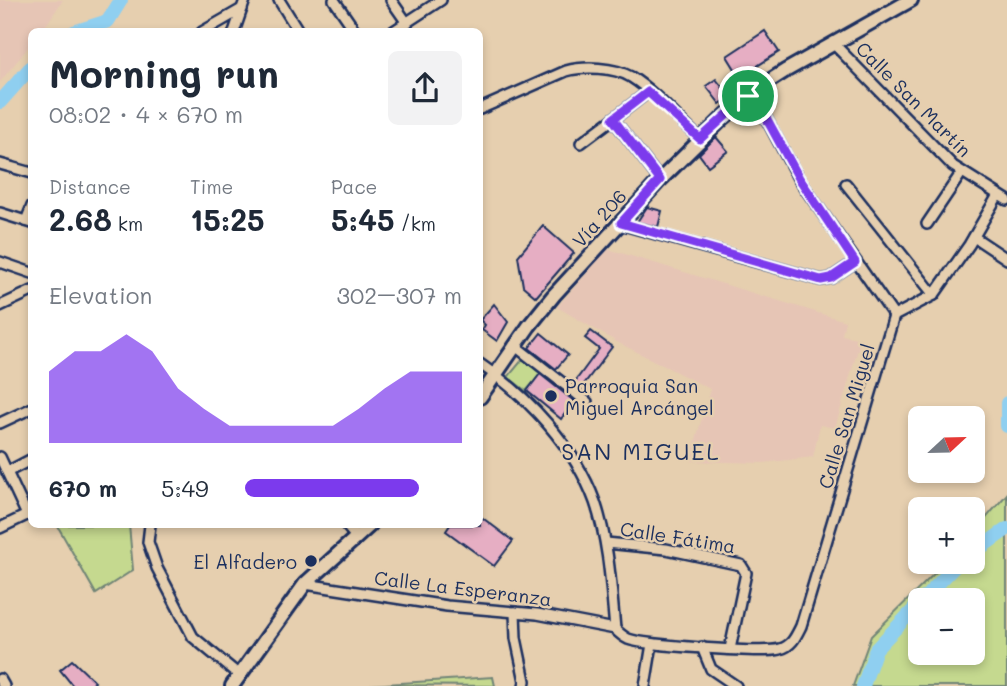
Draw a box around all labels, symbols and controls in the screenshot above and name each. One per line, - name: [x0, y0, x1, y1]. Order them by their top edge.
- street label: Calle San Martín: [851, 36, 977, 162]
- text: Morning run: [49, 48, 279, 98]
- button: share: [388, 51, 462, 125]
- pin: [718, 66, 778, 126]
- icon: arrive: [729, 77, 767, 115]
- text: 08:02 · 4 × 670 m: [49, 99, 243, 129]
- text: Distance: [49, 174, 131, 199]
- text: Time: [190, 174, 233, 199]
- text: Pace: [331, 174, 377, 199]
- street label: Vía 206: [566, 184, 632, 252]
- text: 2.68: [49, 199, 112, 239]
- text: 15:25: [190, 199, 265, 239]
- text: 5:45: [331, 199, 395, 239]
- text: km: [112, 211, 143, 236]
- text: /km: [395, 211, 436, 236]
- text: Elevation: [49, 280, 152, 310]
- text: 302–307 m: [337, 280, 462, 310]
- street label: Calle San Miguel: [812, 340, 880, 492]
- place label: Parroquia San Miguel Arcángel: [565, 373, 714, 420]
- marker: Parroquia San Miguel Arcángel: [543, 388, 559, 404]
- north arrow: [908, 406, 985, 483]
- map controls: [908, 406, 985, 665]
- district label: SAN MIGUEL: [561, 436, 721, 466]
- text: 670 m: [49, 473, 117, 503]
- text: 5:49: [161, 473, 209, 503]
- button: +: [908, 497, 985, 574]
- street label: Calle Fátima: [619, 516, 737, 558]
- place label: El Alfadero: [194, 549, 297, 574]
- marker: El Alfadero: [303, 553, 319, 569]
- street label: Calle La Esperanza: [373, 565, 553, 611]
- button: −: [908, 588, 985, 665]

